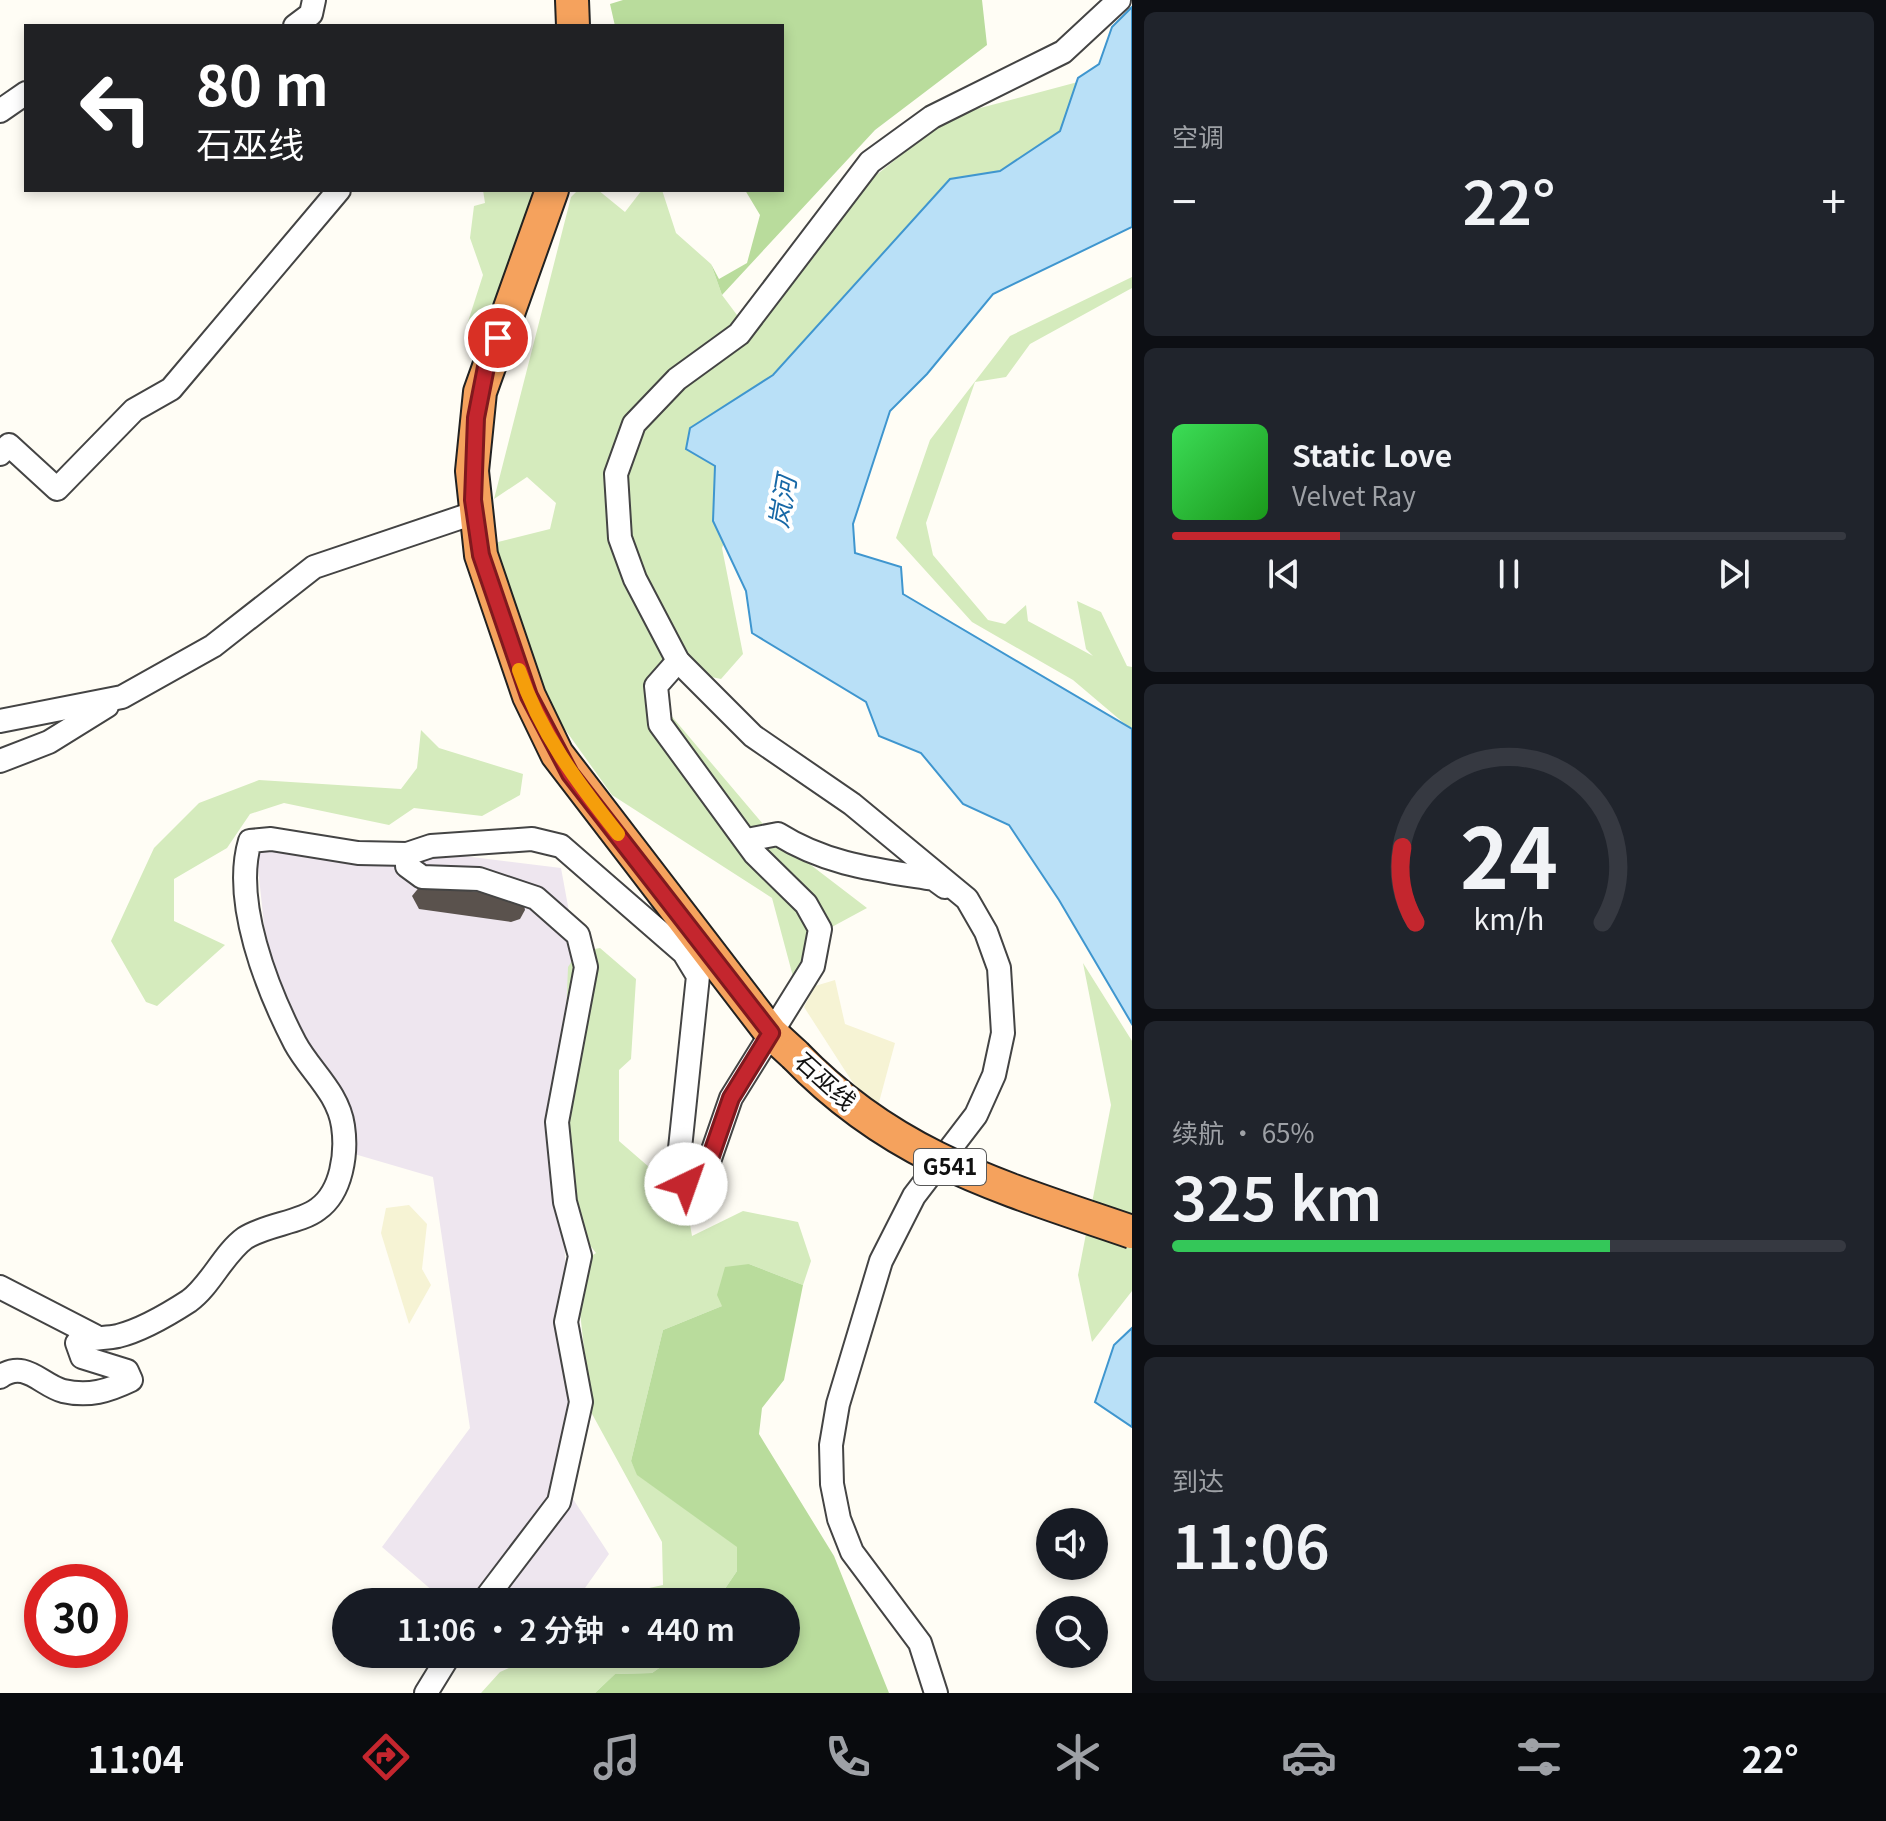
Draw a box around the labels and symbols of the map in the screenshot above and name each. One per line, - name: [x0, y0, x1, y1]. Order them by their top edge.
- pin: [464, 304, 532, 372]
- water label: 岚河: [758, 468, 804, 530]
- street label: 石巫线: [788, 1043, 865, 1117]
- position arrow: [644, 1142, 728, 1226]
- road number: G541: [914, 1149, 986, 1185]
- speed limit sign: 30: [24, 1564, 128, 1668]

